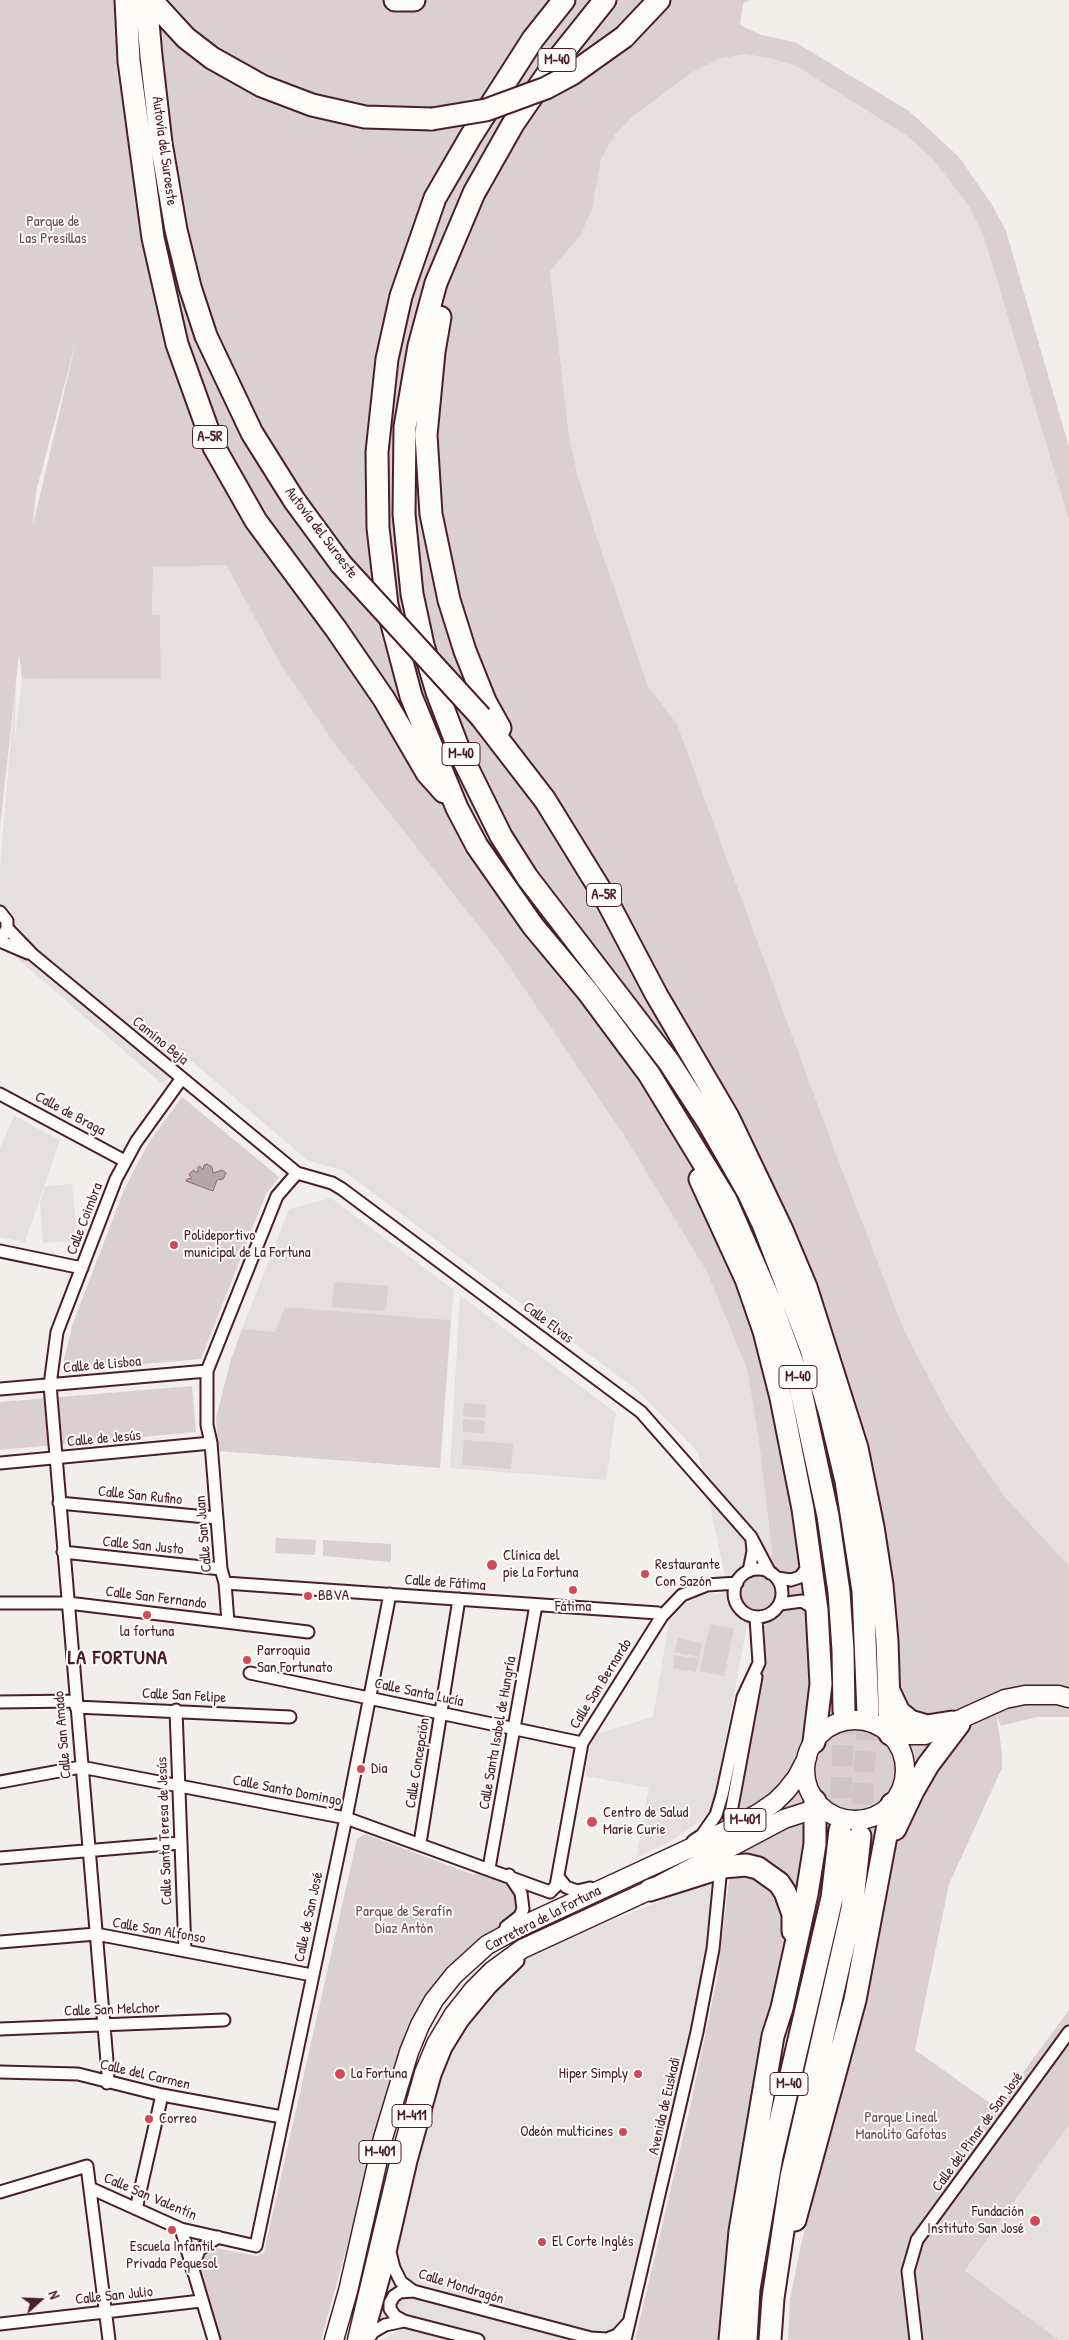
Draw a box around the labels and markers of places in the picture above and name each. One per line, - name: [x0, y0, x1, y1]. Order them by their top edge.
- place label: Polideportivo municipal de La Fortuna: [184, 1227, 311, 1262]
- marker: Polideportivo municipal de La Fortuna: [168, 1239, 180, 1251]
- place label: Clínica del pie La Fortuna: [503, 1547, 578, 1582]
- place label: Restaurante Con Sazón: [655, 1556, 720, 1591]
- marker: Clínica del pie La Fortuna: [485, 1558, 499, 1572]
- marker: Restaurante Con Sazón: [639, 1568, 651, 1580]
- marker: Fátima: [567, 1584, 579, 1596]
- place label: BBVA: [318, 1587, 349, 1605]
- marker: BBVA: [302, 1590, 314, 1602]
- place label: Fátima: [555, 1598, 591, 1616]
- marker: la fortuna: [141, 1609, 153, 1621]
- place label: la fortuna: [120, 1623, 174, 1641]
- place label: Parroquia San Fortunato: [257, 1642, 332, 1677]
- marker: Parroquia San Fortunato: [241, 1654, 253, 1666]
- place label: Dia: [371, 1760, 387, 1778]
- marker: Dia: [355, 1763, 367, 1775]
- place label: Centro de Salud Marie Curie: [603, 1804, 688, 1839]
- marker: Centro de Salud Marie Curie: [585, 1815, 599, 1829]
- place label: La Fortuna: [351, 2065, 407, 2083]
- place label: Hiper Simply: [559, 2065, 628, 2083]
- marker: La Fortuna: [333, 2067, 347, 2081]
- marker: Hiper Simply: [632, 2068, 644, 2080]
- place label: Correo: [159, 2110, 197, 2128]
- marker: Correo: [143, 2113, 155, 2125]
- place label: Odeón multicines: [520, 2123, 613, 2141]
- marker: Odeón multicines: [617, 2126, 629, 2138]
- place label: Fundación Instituto San José: [927, 2203, 1024, 2238]
- marker: Fundación Instituto San José: [1028, 2214, 1042, 2228]
- marker: Escuela Infantil Privada Pequesol: [166, 2224, 178, 2236]
- place label: El Corte Inglés: [552, 2233, 633, 2251]
- marker: El Corte Inglés: [536, 2236, 548, 2248]
- place label: Escuela Infantil Privada Pequesol: [126, 2238, 218, 2273]

